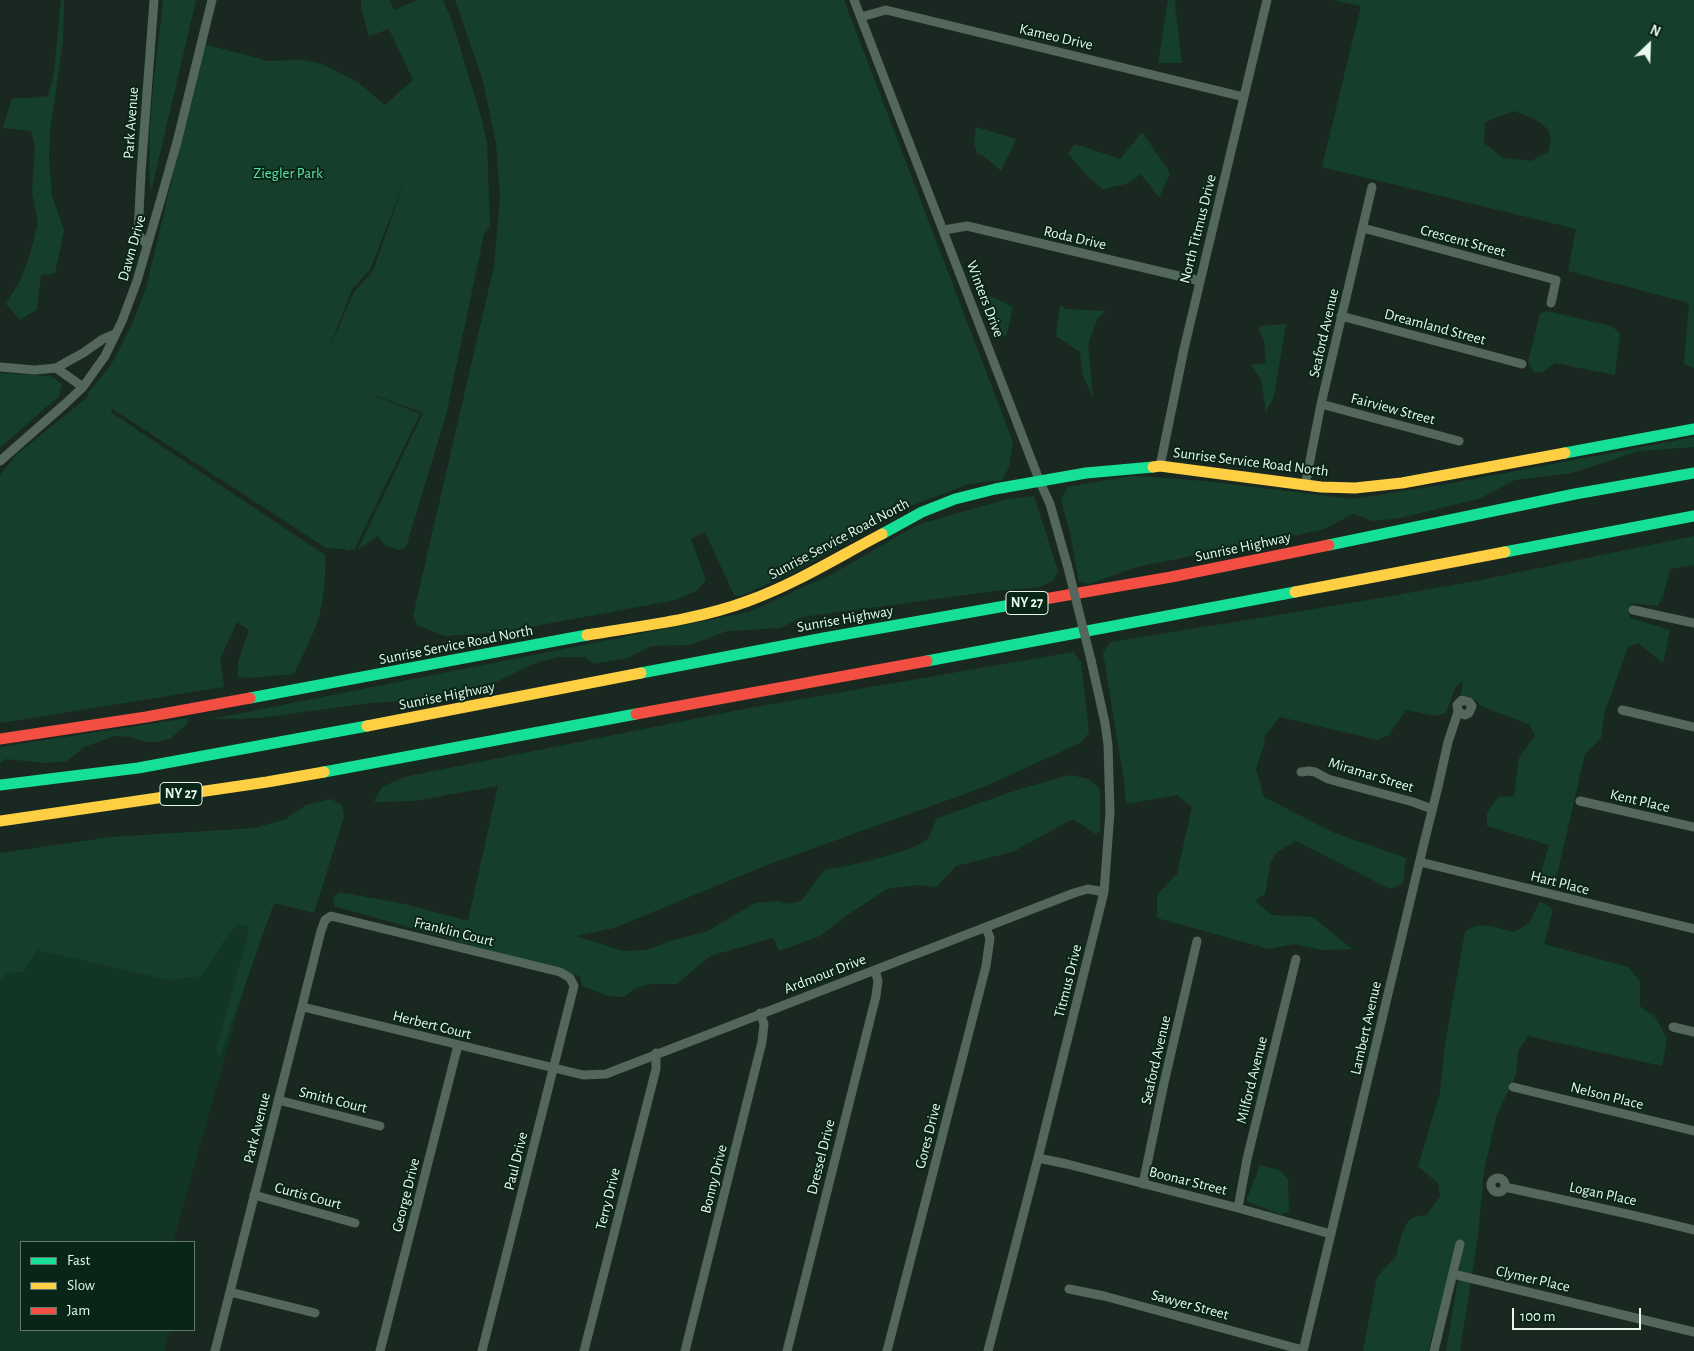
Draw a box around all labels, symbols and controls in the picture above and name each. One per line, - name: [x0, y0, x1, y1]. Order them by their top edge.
- street label: Kameo Drive: [1018, 20, 1094, 54]
- north arrow: [1624, 20, 1674, 70]
- text: N: [1648, 23, 1662, 40]
- street label: Park Avenue: [120, 86, 142, 160]
- park label: Ziegler Park: [253, 164, 323, 182]
- street label: North Titmus Drive: [1176, 173, 1220, 285]
- street label: Dawn Drive: [114, 213, 150, 283]
- street label: Crescent Street: [1418, 221, 1508, 261]
- street label: Roda Drive: [1042, 222, 1108, 254]
- street label: Winters Drive: [962, 258, 1008, 340]
- street label: Seaford Avenue: [1305, 287, 1343, 379]
- street label: Dreamland Street: [1382, 305, 1488, 349]
- street label: Fairview Street: [1349, 389, 1437, 429]
- street label: Sunrise Service Road North: [1172, 444, 1330, 480]
- street label: Sunrise Service Road North: [766, 494, 912, 584]
- street label: Sunrise Highway: [1194, 528, 1292, 566]
- road number: NY 27: [1006, 592, 1048, 614]
- street label: Sunrise Highway: [796, 602, 894, 636]
- street label: Sunrise Service Road North: [378, 621, 534, 669]
- street label: Sunrise Highway: [398, 678, 496, 714]
- street label: Miramar Street: [1326, 753, 1416, 797]
- road number: NY 27: [160, 782, 202, 806]
- street label: Kent Place: [1608, 785, 1672, 817]
- street label: Hart Place: [1529, 867, 1591, 899]
- street label: Franklin Court: [412, 913, 496, 951]
- street label: Titmus Drive: [1050, 943, 1086, 1019]
- street label: Ardmour Drive: [781, 950, 869, 998]
- street label: Lambert Avenue: [1346, 979, 1386, 1077]
- street label: Herbert Court: [391, 1007, 473, 1043]
- street label: Seaford Avenue: [1137, 1014, 1175, 1106]
- street label: Milford Avenue: [1232, 1034, 1272, 1126]
- street label: Nelson Place: [1569, 1078, 1645, 1114]
- street label: Smith Court: [297, 1083, 369, 1117]
- street label: Park Avenue: [240, 1091, 274, 1165]
- street label: Gores Drive: [911, 1101, 945, 1171]
- street label: Dressel Drive: [803, 1118, 839, 1196]
- street label: Paul Drive: [500, 1130, 532, 1192]
- street label: Bonny Drive: [697, 1143, 731, 1215]
- street label: George Drive: [388, 1156, 424, 1234]
- street label: Boonar Street: [1147, 1163, 1229, 1199]
- street label: Terry Drive: [592, 1166, 624, 1232]
- street label: Curtis Court: [273, 1178, 343, 1214]
- street label: Logan Place: [1568, 1178, 1638, 1210]
- legend: [20, 1241, 195, 1331]
- text: Fast: [67, 1253, 90, 1268]
- street label: Clymer Place: [1494, 1262, 1572, 1296]
- text: Slow: [67, 1278, 95, 1293]
- street label: Sawyer Street: [1149, 1286, 1231, 1324]
- scale bar: [1514, 1298, 1643, 1330]
- text: Jam: [67, 1303, 90, 1318]
- text: 100 m: [1520, 1309, 1555, 1324]

